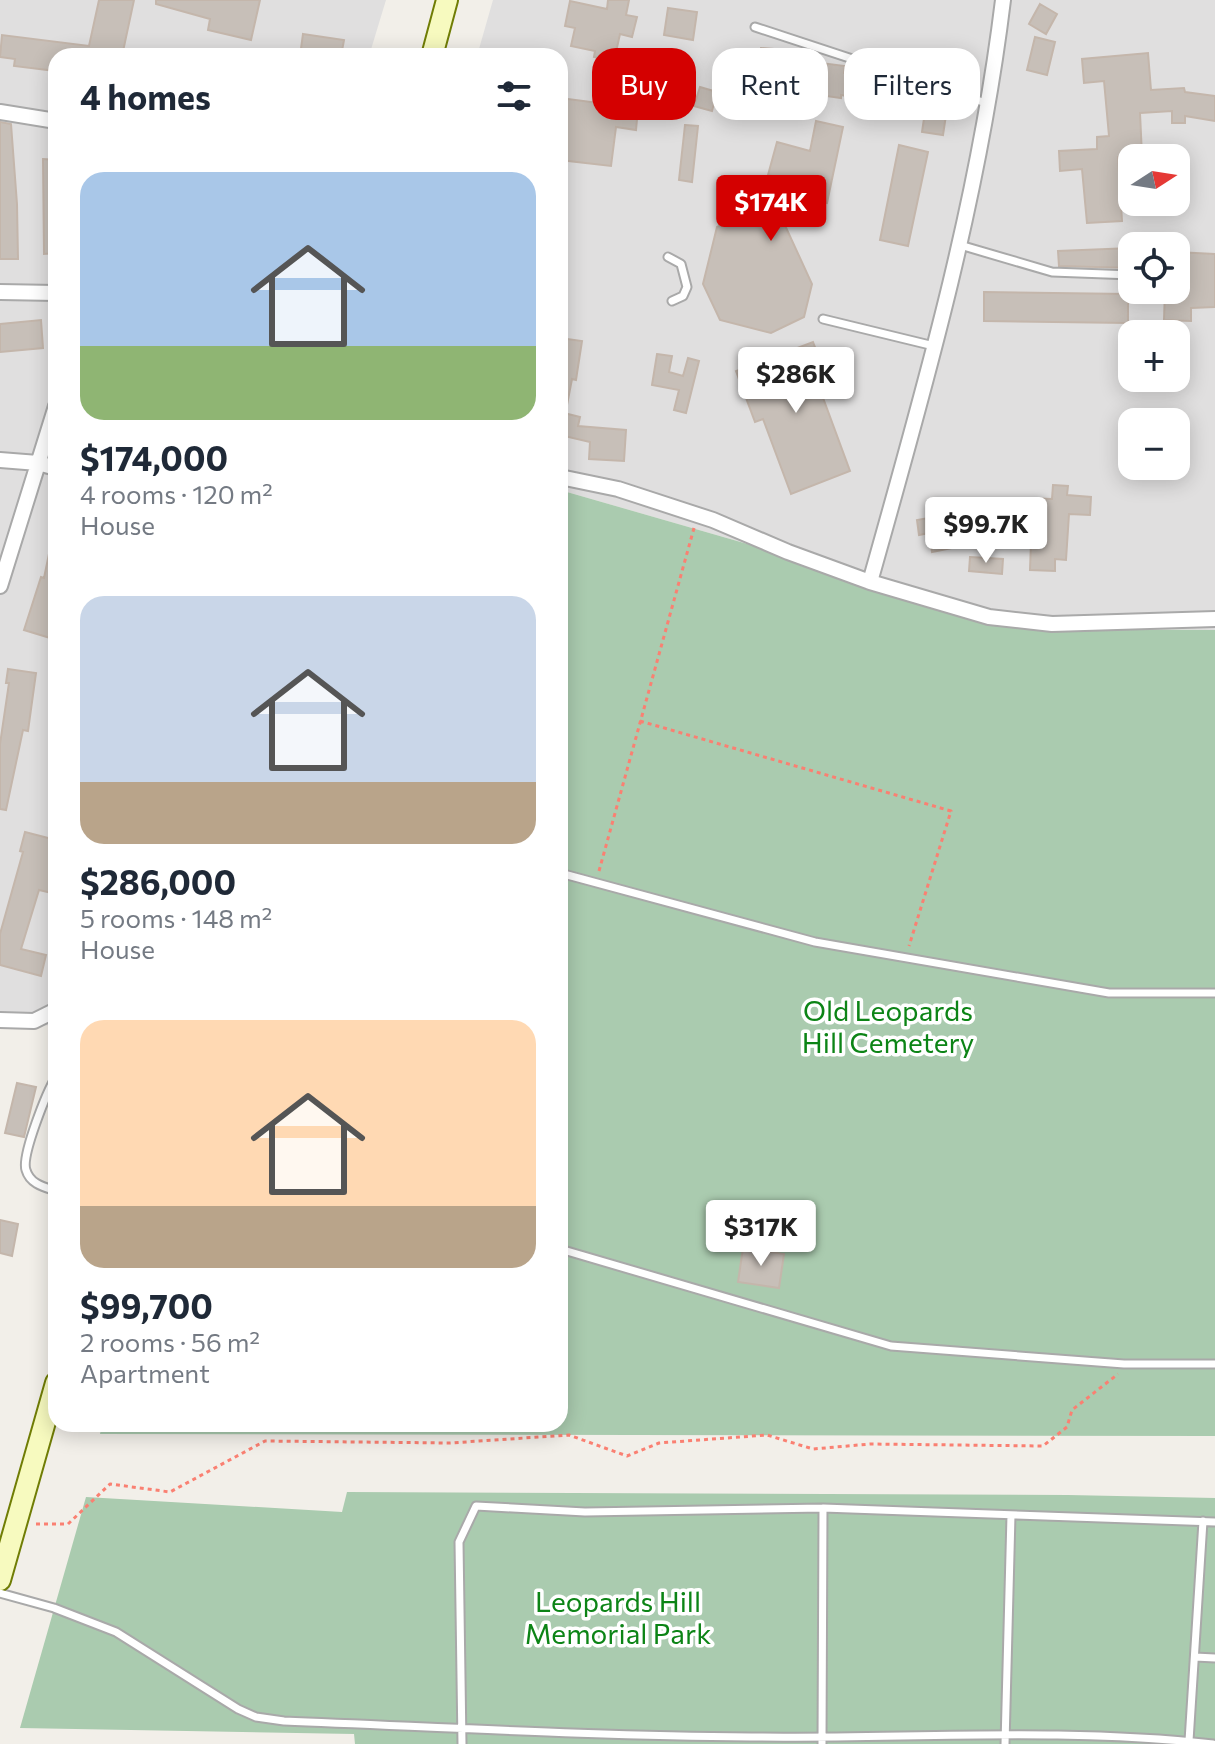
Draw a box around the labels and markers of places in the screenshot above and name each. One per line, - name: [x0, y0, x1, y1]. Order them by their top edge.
- pin: $174K: [715, 175, 827, 243]
- pin: $286K: [740, 347, 852, 415]
- pin: $99.7K: [921, 497, 1051, 565]
- pin: $317K: [705, 1200, 817, 1268]

